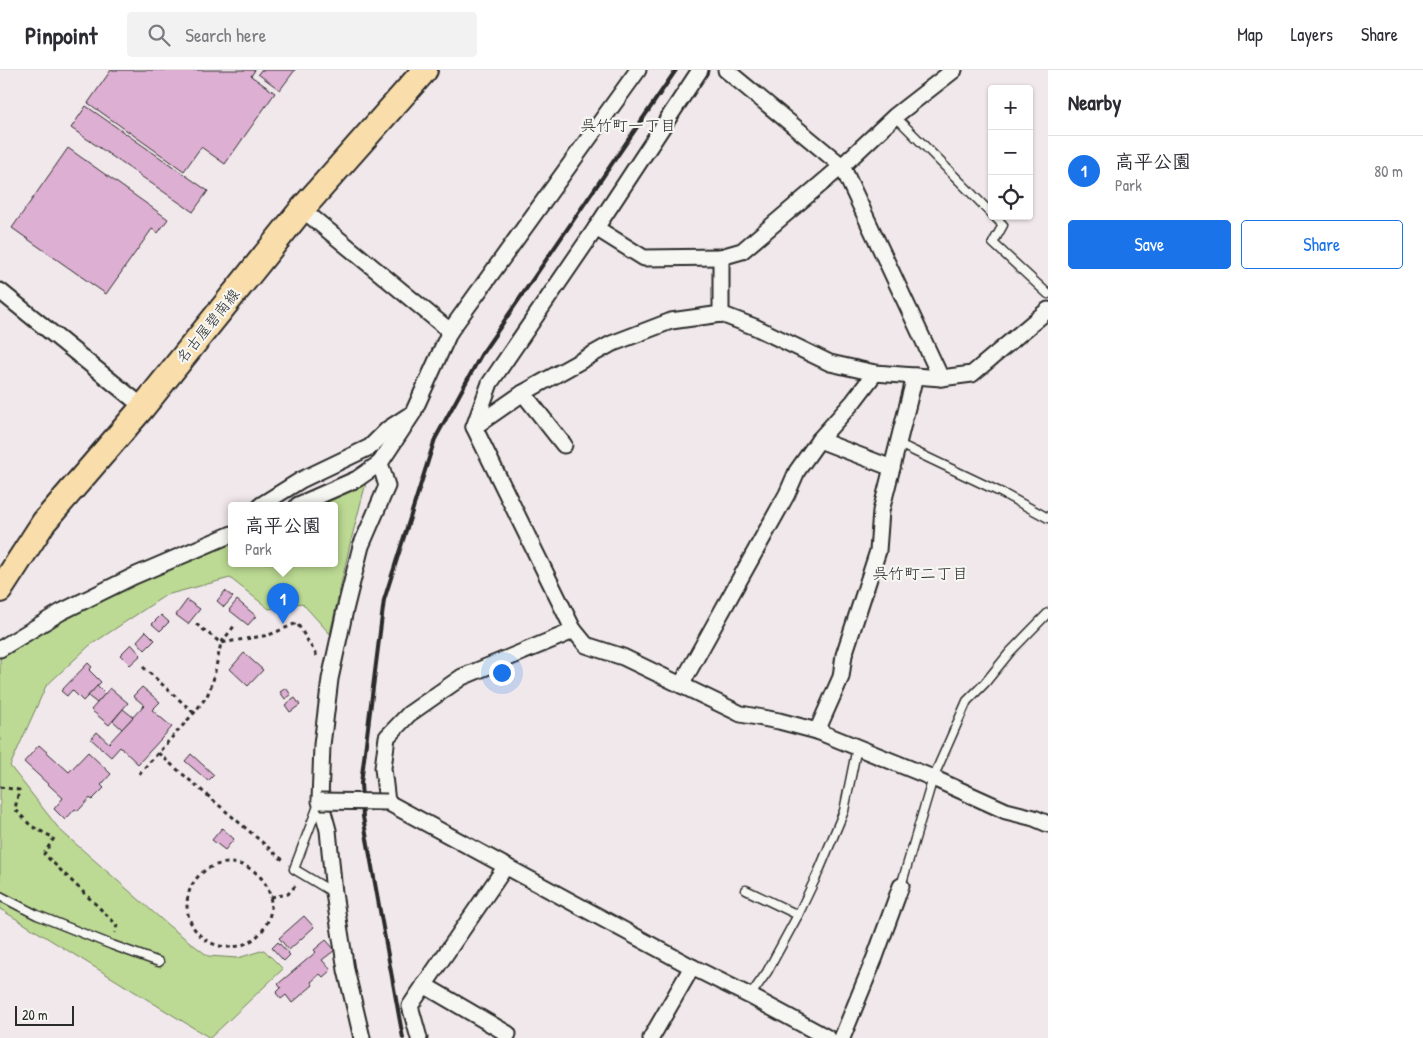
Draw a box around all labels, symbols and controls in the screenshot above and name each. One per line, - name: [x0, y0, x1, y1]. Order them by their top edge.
- search box: [127, 12, 477, 57]
- text: Pinpoint: [25, 19, 97, 51]
- icon: search: [145, 21, 173, 49]
- text: Search here: [185, 22, 266, 48]
- text: Map: [1237, 22, 1263, 47]
- text: Layers: [1291, 22, 1333, 47]
- text: Share: [1361, 22, 1398, 47]
- map controls: [988, 85, 1033, 220]
- button: +: [988, 85, 1033, 130]
- text: Nearby: [1068, 88, 1121, 117]
- district label: 呉竹町一丁目: [580, 114, 676, 136]
- button: −: [988, 130, 1033, 175]
- text: 高平公園: [1115, 148, 1191, 174]
- text: 1: [1081, 160, 1087, 182]
- text: 80 m: [1374, 160, 1403, 182]
- text: Park: [1115, 174, 1142, 196]
- button: locate: [988, 175, 1033, 220]
- button: Save: [1068, 220, 1231, 269]
- button: Share: [1241, 220, 1403, 269]
- street label: 名古屋碧南線: [171, 284, 244, 367]
- popup: [228, 502, 338, 567]
- text: 高平公園: [245, 512, 321, 538]
- text: Park: [245, 538, 272, 560]
- district label: 呉竹町二丁目: [872, 562, 968, 584]
- pin: 1: [267, 583, 299, 624]
- your location: [489, 660, 515, 686]
- scale bar: [15, 1003, 74, 1026]
- text: 20 m: [22, 1005, 48, 1024]

